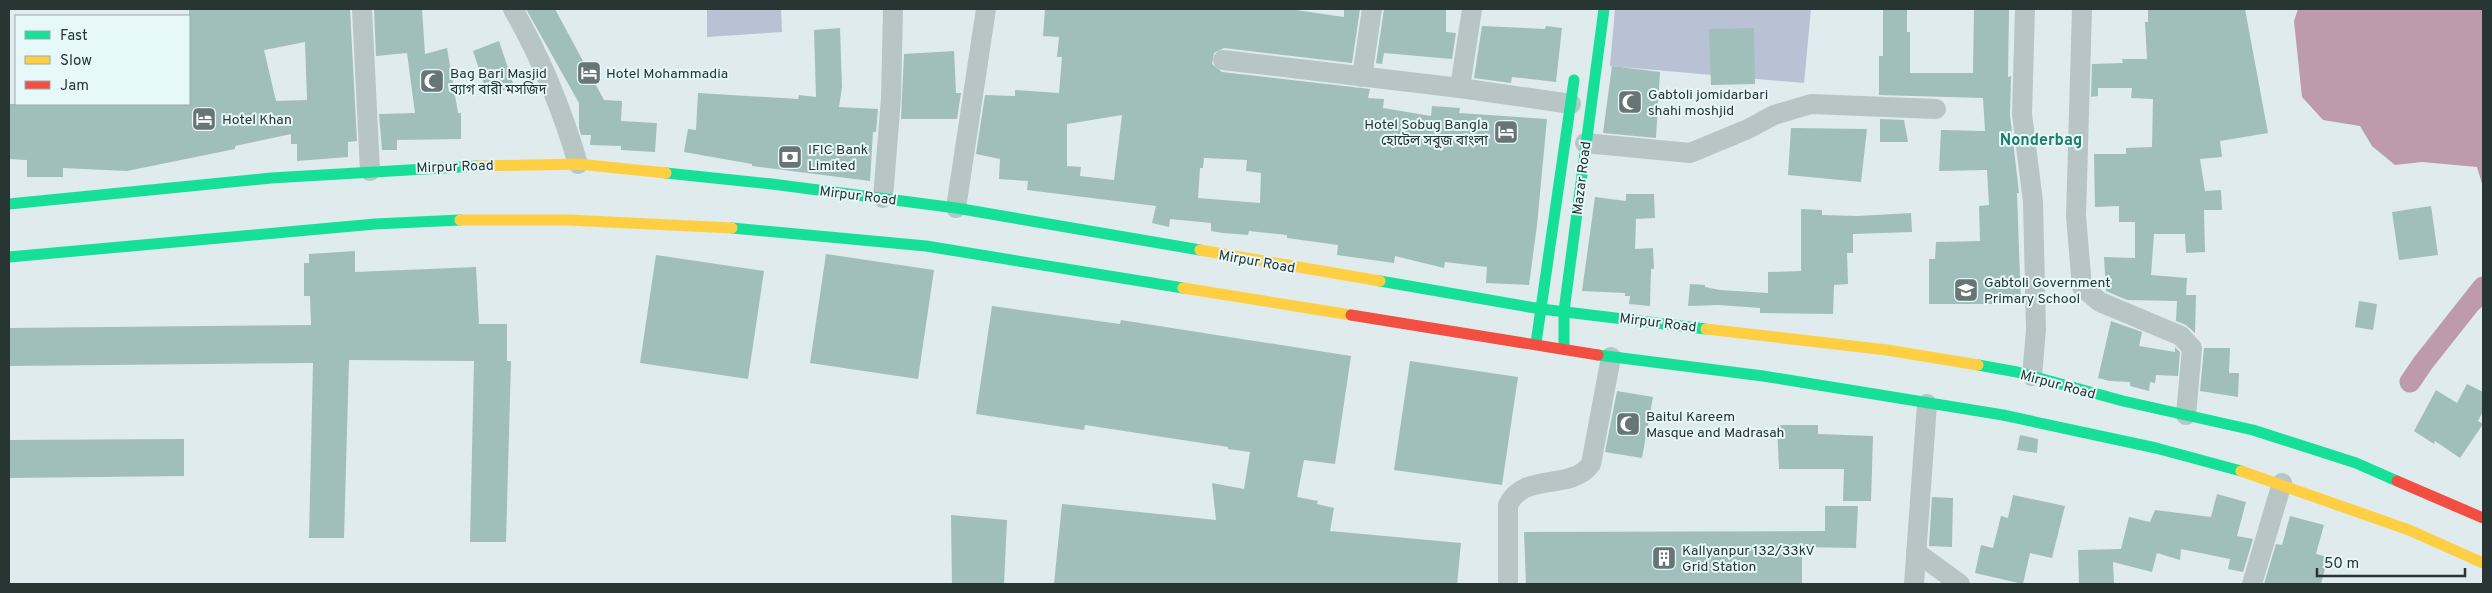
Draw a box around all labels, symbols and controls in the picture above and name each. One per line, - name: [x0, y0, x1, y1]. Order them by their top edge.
- legend: [15, 15, 190, 105]
- text: Fast: [60, 27, 88, 46]
- text: Slow: [60, 52, 92, 71]
- hotel icon: Hotel Mohammadia: [576, 60, 602, 86]
- place label: Bag Bari Masjid ব্যাগ বারী মসজিদ: [449, 66, 547, 99]
- place label: Hotel Mohammadia: [606, 66, 728, 83]
- mosque icon: Bag Bari Masjid ব্যাগ বারী মসজিদ: [419, 68, 445, 94]
- text: Jam: [60, 77, 89, 96]
- place label: Gabtoli jomidarbari shahi moshjid: [1648, 87, 1768, 120]
- mosque icon: Gabtoli jomidarbari shahi moshjid: [1617, 89, 1643, 115]
- hotel icon: Hotel Khan: [191, 106, 217, 132]
- place label: Hotel Khan: [222, 112, 292, 129]
- place label: Hotel Sobug Bangla হোটেল সবুজ বাংলা: [1364, 117, 1488, 150]
- hotel icon: Hotel Sobug Bangla হোটেল সবুজ বাংলা: [1493, 119, 1519, 145]
- district label: Nonderbag: [2000, 131, 2082, 151]
- street label: Mazar Road: [1570, 140, 1595, 216]
- place label: IFIC Bank Limited: [808, 142, 868, 175]
- bank icon: IFIC Bank Limited: [777, 144, 803, 170]
- street label: Mirpur Road: [416, 158, 494, 177]
- street label: Mirpur Road: [818, 183, 897, 210]
- street label: Mirpur Road: [1217, 247, 1296, 278]
- place label: Gabtoli Government Primary School: [1984, 275, 2111, 308]
- school or university icon: Gabtoli Government Primary School: [1953, 277, 1979, 303]
- street label: Mirpur Road: [1618, 310, 1697, 337]
- street label: Mirpur Road: [2018, 367, 2097, 404]
- place label: Baitul Kareem Masque and Madrasah: [1646, 409, 1784, 442]
- mosque icon: Baitul Kareem Masque and Madrasah: [1615, 411, 1641, 437]
- place label: Kallyanpur 132/33kV Grid Station: [1682, 543, 1815, 576]
- building icon: Kallyanpur 132/33kV Grid Station: [1651, 545, 1677, 571]
- scale bar: [2317, 546, 2464, 578]
- text: 50 m: [2324, 555, 2359, 574]

